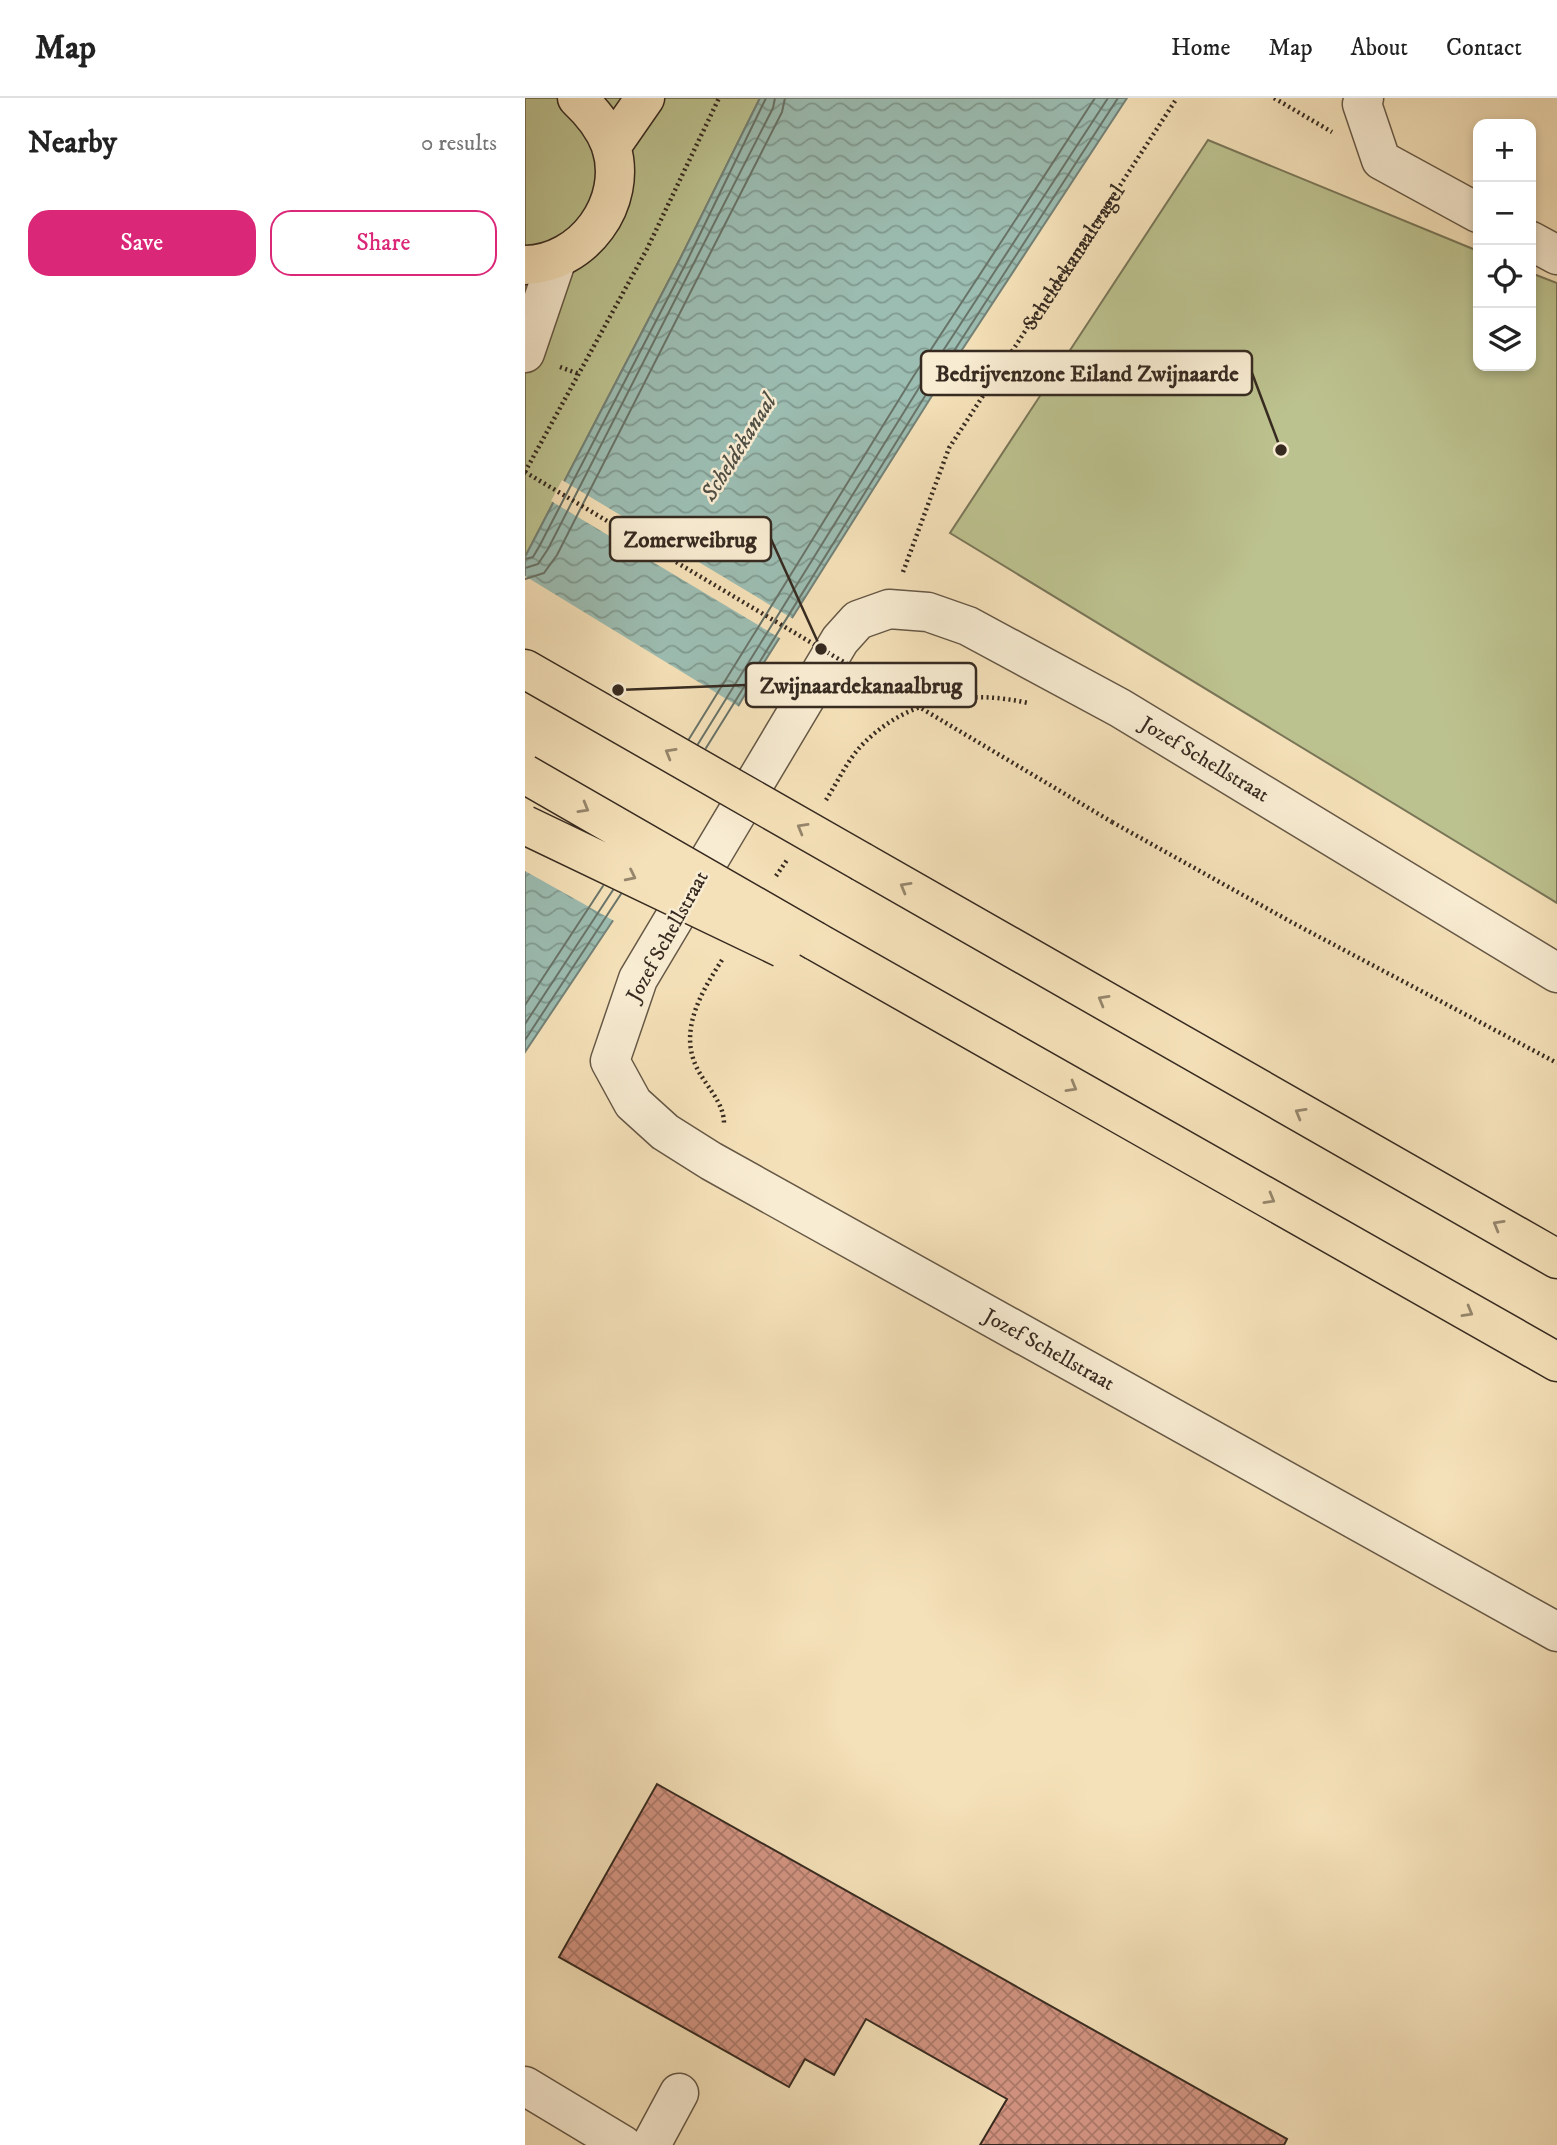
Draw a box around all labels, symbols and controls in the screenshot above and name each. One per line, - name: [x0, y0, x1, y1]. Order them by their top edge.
- text: Map: [35, 28, 96, 69]
- text: Home: [1171, 33, 1230, 63]
- text: Map: [1268, 33, 1313, 63]
- text: About: [1351, 33, 1408, 63]
- text: Contact: [1446, 33, 1522, 63]
- map controls: [1473, 119, 1536, 371]
- button: +: [1473, 119, 1536, 182]
- text: Nearby: [28, 125, 117, 162]
- text: 0 results: [421, 129, 497, 158]
- street label: Scheldekanaaltragel: [1017, 180, 1131, 335]
- button: −: [1473, 182, 1536, 245]
- button: Save: [28, 210, 256, 276]
- button: Share: [270, 210, 497, 276]
- button: locate: [1473, 245, 1536, 308]
- button: layers: [1473, 308, 1536, 371]
- callout: Bedrijvenzone Eiland Zwijnaarde: [921, 351, 1252, 395]
- text: Bedrijvenzone Eiland Zwijnaarde: [935, 360, 1239, 389]
- water label: Scheldekanaal: [694, 387, 785, 507]
- callout: Zomerweibrug: [610, 517, 771, 561]
- text: Zomerweibrug: [623, 526, 757, 555]
- callout: Zwijnaardekanaalbrug: [746, 663, 976, 707]
- text: Zwijnaardekanaalbrug: [760, 672, 963, 701]
- street label: Jozef Schellstraat: [1134, 710, 1274, 809]
- one-way arrow: [665, 748, 678, 761]
- one-way arrow: [577, 800, 590, 813]
- one-way arrow: [797, 824, 810, 837]
- street label: Jozef Schellstraat: [620, 866, 715, 1008]
- one-way arrow: [624, 867, 636, 881]
- one-way arrow: [900, 882, 912, 895]
- one-way arrow: [1097, 995, 1110, 1008]
- one-way arrow: [1065, 1079, 1078, 1092]
- one-way arrow: [1295, 1108, 1307, 1121]
- one-way arrow: [1263, 1191, 1275, 1204]
- one-way arrow: [1492, 1221, 1505, 1234]
- street label: Jozef Schellstraat: [977, 1302, 1119, 1397]
- one-way arrow: [1461, 1304, 1473, 1317]

